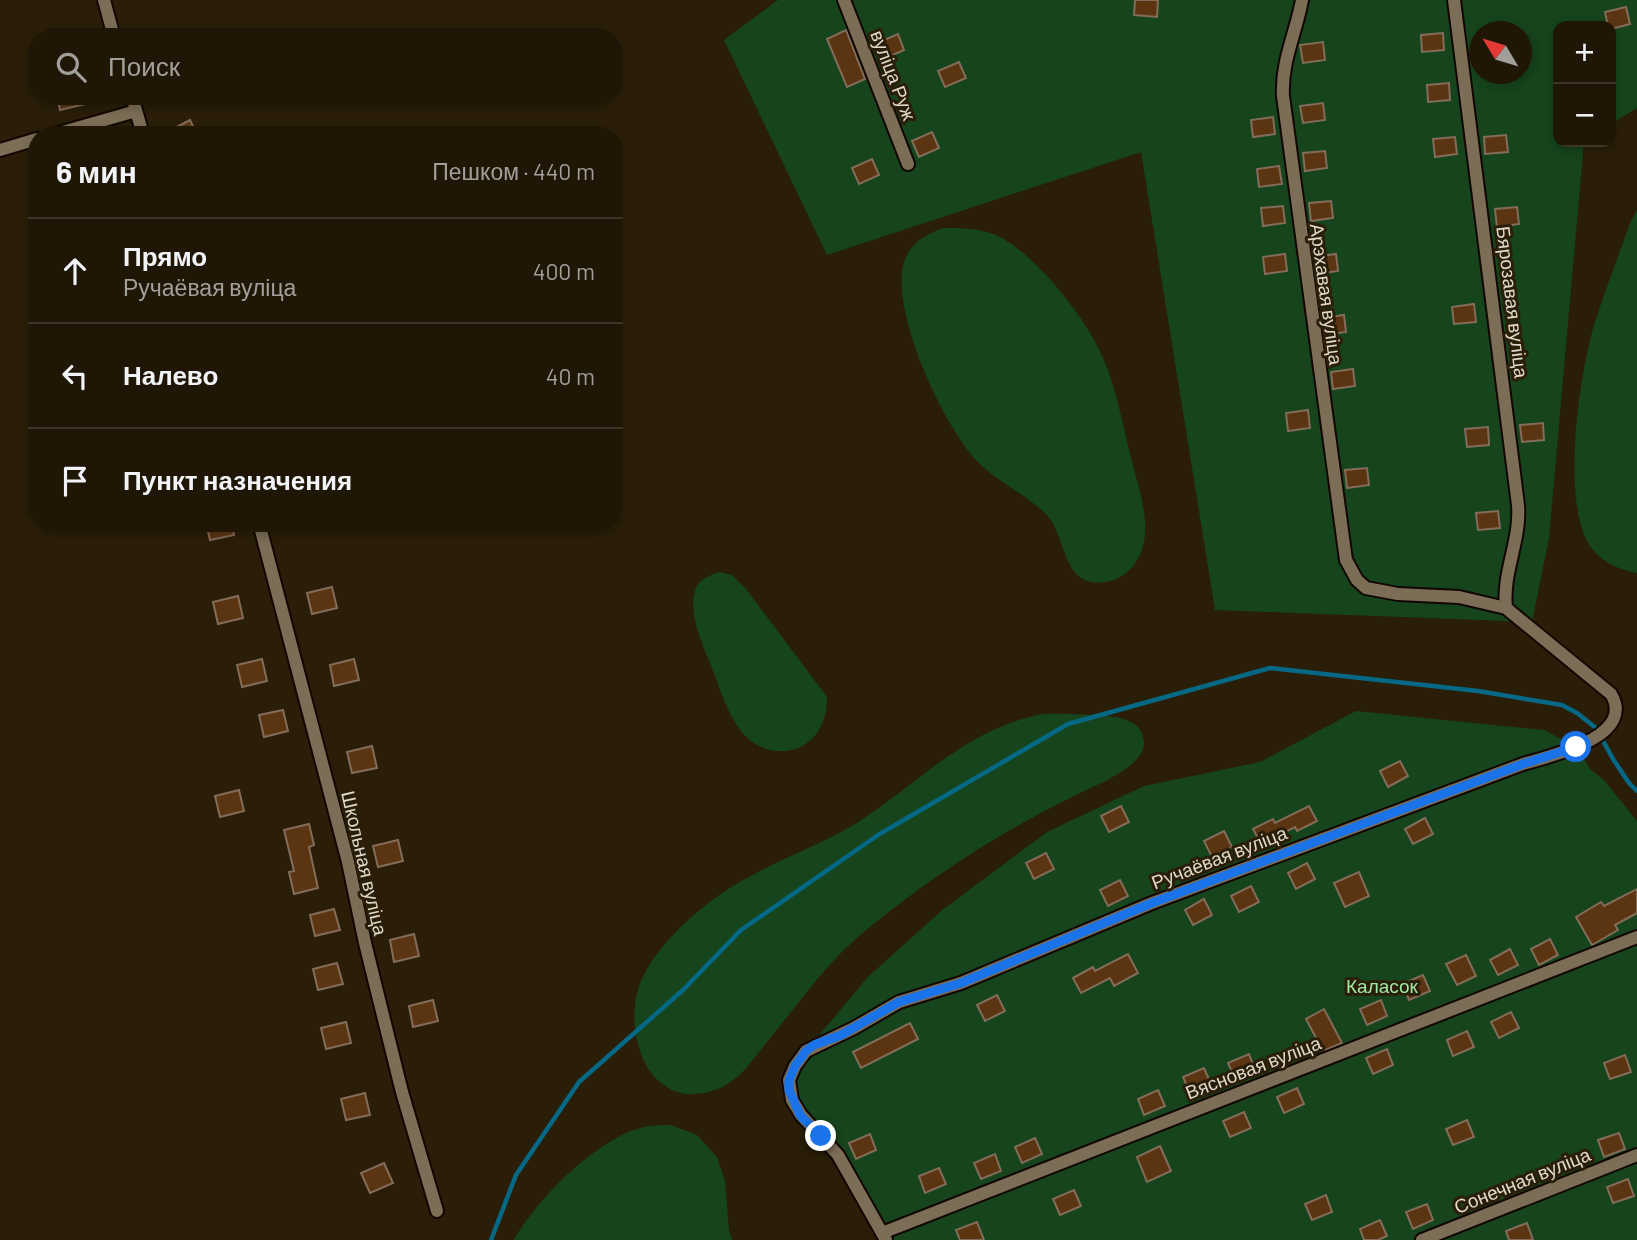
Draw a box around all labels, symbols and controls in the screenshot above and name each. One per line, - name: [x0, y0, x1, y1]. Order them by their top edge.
- north arrow: [1469, 21, 1532, 84]
- map controls: [1553, 21, 1616, 147]
- button: +: [1553, 21, 1616, 84]
- street label: вуліца Руж: [866, 27, 922, 123]
- search box: [28, 28, 623, 105]
- icon: search: [52, 48, 90, 86]
- text: Поиск: [108, 50, 180, 81]
- button: −: [1553, 84, 1616, 147]
- text: 6 мин: [56, 153, 137, 189]
- text: Пешком · 440 m: [432, 157, 595, 185]
- street label: Арэхавая вуліца: [1306, 222, 1348, 367]
- street label: Бярозавая вуліца: [1492, 225, 1534, 380]
- text: Прямо: [123, 240, 207, 271]
- icon: ahead: [56, 252, 94, 290]
- text: 400 m: [533, 257, 595, 285]
- text: Ручаёвая вуліца: [123, 273, 296, 301]
- icon: left: [56, 357, 94, 395]
- text: Налево: [123, 359, 218, 390]
- text: 40 m: [546, 362, 595, 390]
- icon: arrive: [56, 462, 94, 500]
- text: Пункт назначения: [123, 464, 352, 495]
- route start: [1560, 731, 1591, 762]
- street label: Школьная вуліца: [337, 788, 393, 938]
- street label: Ручаёвая вуліца: [1148, 820, 1290, 893]
- park label: Каласок: [1346, 974, 1419, 997]
- street label: Вясновая вуліца: [1182, 1030, 1324, 1103]
- route end: [805, 1120, 836, 1151]
- street label: Сонечная вуліца: [1450, 1142, 1594, 1218]

